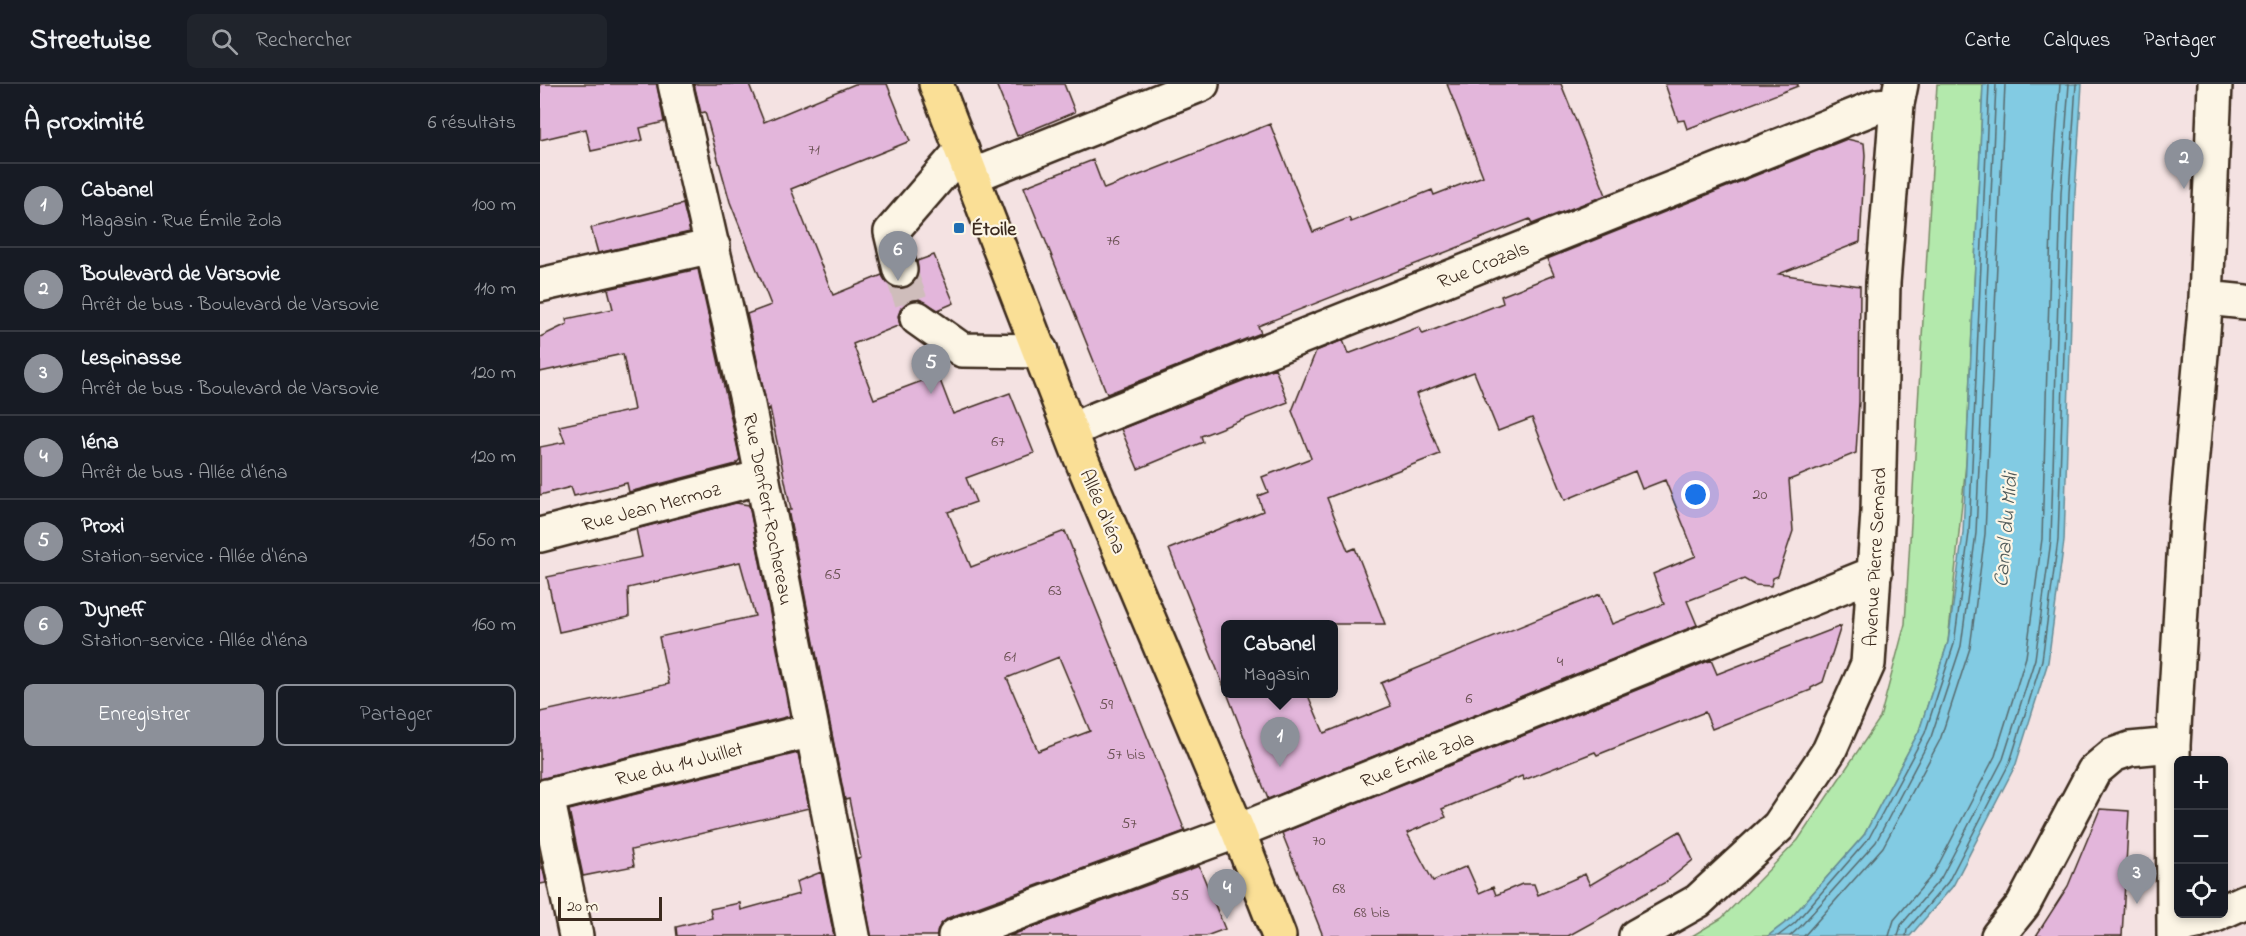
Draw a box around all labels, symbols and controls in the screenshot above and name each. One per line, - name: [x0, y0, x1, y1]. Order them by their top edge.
- search box: [187, 14, 607, 68]
- text: Streetwise: [30, 21, 151, 62]
- icon: search: [208, 25, 241, 58]
- text: Rechercher: [256, 25, 352, 57]
- text: Carte: [1964, 26, 2010, 56]
- text: Calques: [2043, 26, 2110, 56]
- text: Partager: [2143, 26, 2216, 56]
- text: À proximité: [24, 104, 144, 142]
- text: 6 résultats: [428, 109, 516, 138]
- house number: 71: [808, 138, 820, 162]
- pin: 2: [2164, 140, 2204, 189]
- text: Cabanel: [81, 175, 153, 207]
- text: 1: [40, 191, 47, 220]
- text: 100 m: [472, 191, 516, 220]
- text: Magasin · Rue Émile Zola: [81, 207, 282, 236]
- place label: Étoile: [971, 216, 1017, 245]
- marker: Étoile: [952, 221, 966, 235]
- house number: 76: [1106, 229, 1120, 253]
- pin: 6: [878, 232, 918, 281]
- street label: Rue Crozals: [1434, 235, 1534, 298]
- text: Boulevard de Varsovie: [81, 259, 280, 291]
- text: 2: [39, 275, 48, 304]
- text: 110 m: [474, 275, 516, 304]
- text: Arrêt de bus · Boulevard de Varsovie: [81, 291, 379, 320]
- text: Lespinasse: [81, 343, 181, 375]
- pin: 5: [912, 344, 950, 394]
- text: 3: [39, 359, 48, 388]
- text: 120 m: [471, 359, 516, 388]
- text: Arrêt de bus · Boulevard de Varsovie: [81, 375, 379, 404]
- street label: Rue Denfert-Rochereau: [734, 411, 799, 608]
- text: Iéna: [81, 427, 119, 459]
- house number: 67: [991, 430, 1005, 454]
- text: 4: [39, 443, 48, 472]
- text: 120 m: [471, 443, 516, 472]
- text: Arrêt de bus · Allée d'Iéna: [81, 459, 288, 488]
- street label: Allée d'Iéna: [1071, 465, 1133, 559]
- street label: Avenue Pierre Semard: [1857, 467, 1896, 648]
- water label: Canal du Midi: [1987, 470, 2027, 588]
- street label: Rue Jean Mermoz: [579, 476, 725, 541]
- your location: [1681, 480, 1710, 509]
- house number: 20: [1753, 483, 1768, 507]
- text: Proxi: [81, 511, 125, 543]
- text: 5: [38, 527, 49, 556]
- text: 150 m: [469, 527, 516, 556]
- text: Station-service · Allée d'Iéna: [81, 543, 308, 572]
- house number: 65: [825, 563, 841, 587]
- house number: 63: [1048, 579, 1062, 603]
- text: Dyneff: [81, 595, 146, 627]
- text: 6: [39, 611, 48, 640]
- text: 160 m: [472, 611, 516, 640]
- popup: [1221, 620, 1338, 698]
- text: Station-service · Allée d'Iéna: [81, 627, 308, 656]
- text: Cabanel: [1244, 629, 1315, 661]
- house number: 61: [1004, 645, 1016, 669]
- house number: 4: [1557, 650, 1564, 674]
- text: Magasin: [1244, 661, 1310, 690]
- button: Enregistrer: [24, 684, 264, 746]
- button: Partager: [276, 684, 516, 746]
- house number: 6: [1465, 687, 1473, 711]
- house number: 59: [1099, 693, 1113, 717]
- pin: 1: [1260, 718, 1300, 767]
- street label: Rue Émile Zola: [1357, 725, 1479, 797]
- street label: Rue du 14 Juillet: [613, 735, 747, 795]
- house number: 57 bis: [1106, 743, 1146, 767]
- map controls: [2174, 756, 2228, 918]
- button: +: [2174, 756, 2228, 810]
- button: −: [2174, 810, 2228, 864]
- house number: 57: [1121, 812, 1137, 836]
- house number: 70: [1312, 829, 1326, 853]
- pin: 3: [2118, 854, 2156, 904]
- button: locate: [2174, 864, 2228, 918]
- pin: 4: [1208, 870, 1246, 919]
- house number: 68: [1332, 877, 1346, 901]
- house number: 55: [1171, 884, 1189, 908]
- scale bar: [558, 894, 662, 922]
- text: 20 m: [567, 895, 598, 919]
- house number: 68 bis: [1354, 901, 1390, 925]

